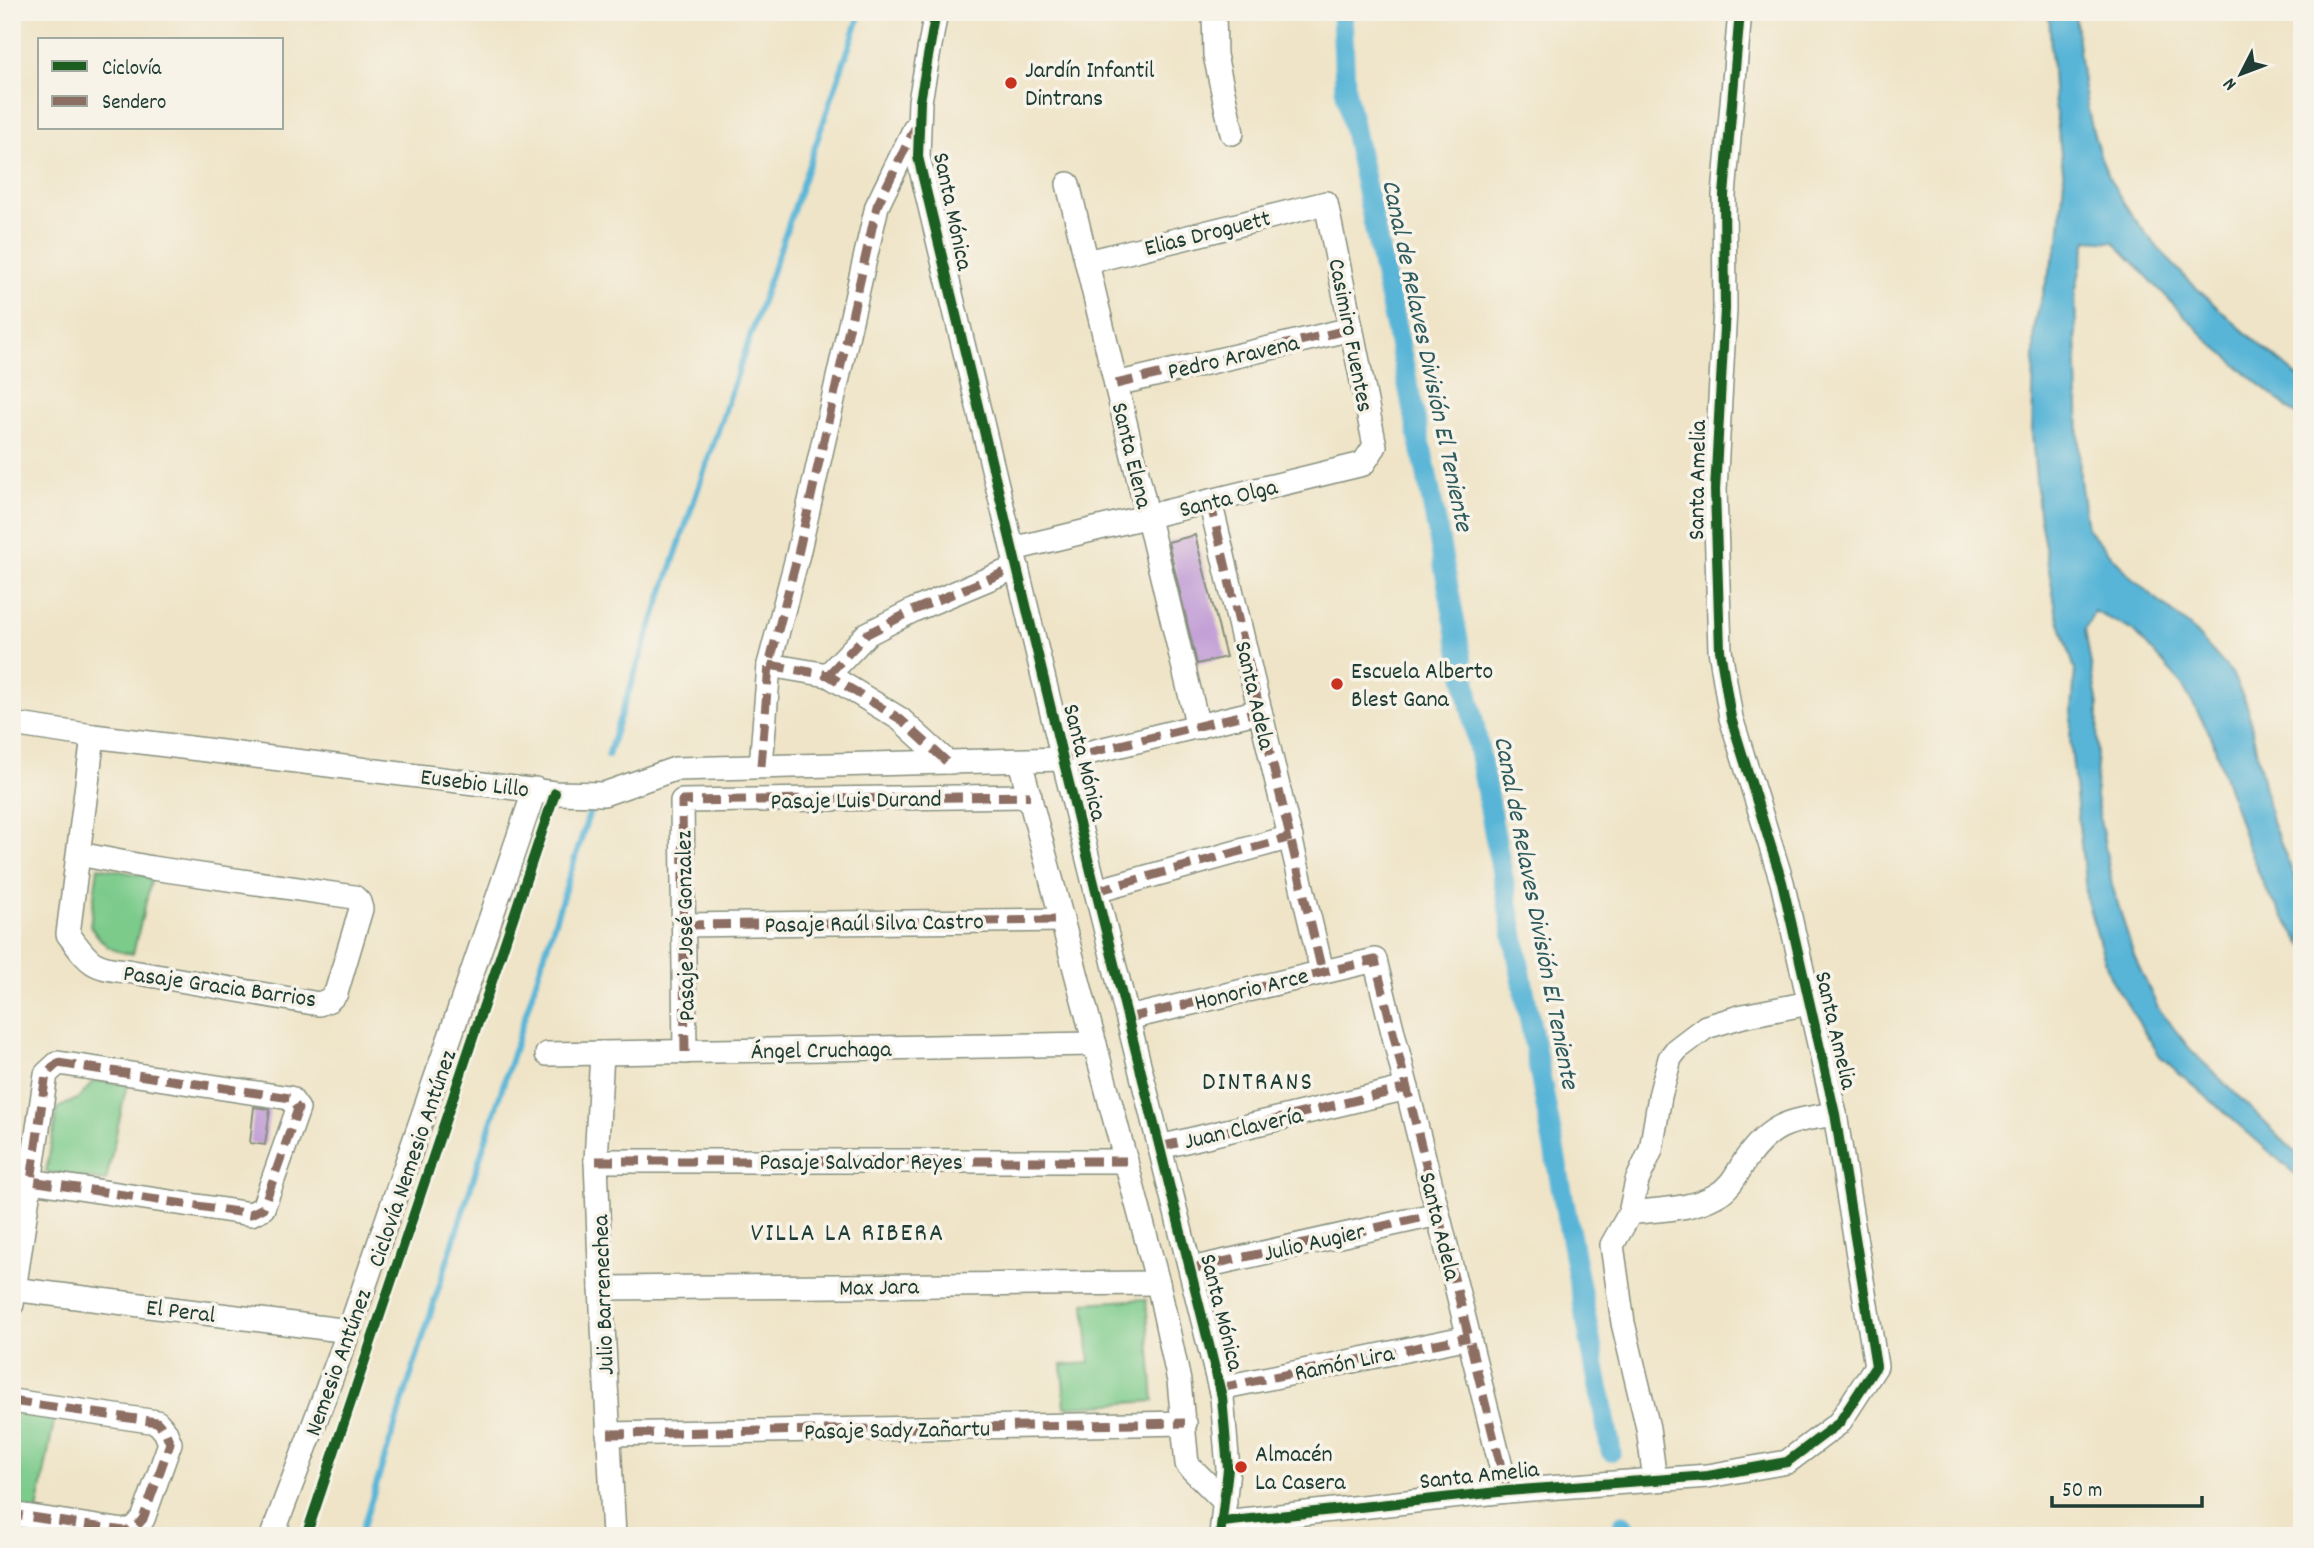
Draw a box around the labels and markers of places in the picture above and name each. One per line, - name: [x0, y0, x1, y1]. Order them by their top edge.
- place label: Jardín Infantil Dintrans: [1025, 55, 1155, 117]
- marker: Jardín Infantil Dintrans: [1003, 75, 1019, 91]
- place label: Escuela Alberto Blest Gana: [1351, 656, 1493, 718]
- marker: Escuela Alberto Blest Gana: [1329, 676, 1345, 692]
- place label: Almacén La Casera: [1255, 1439, 1346, 1501]
- marker: Almacén La Casera: [1233, 1459, 1249, 1475]

